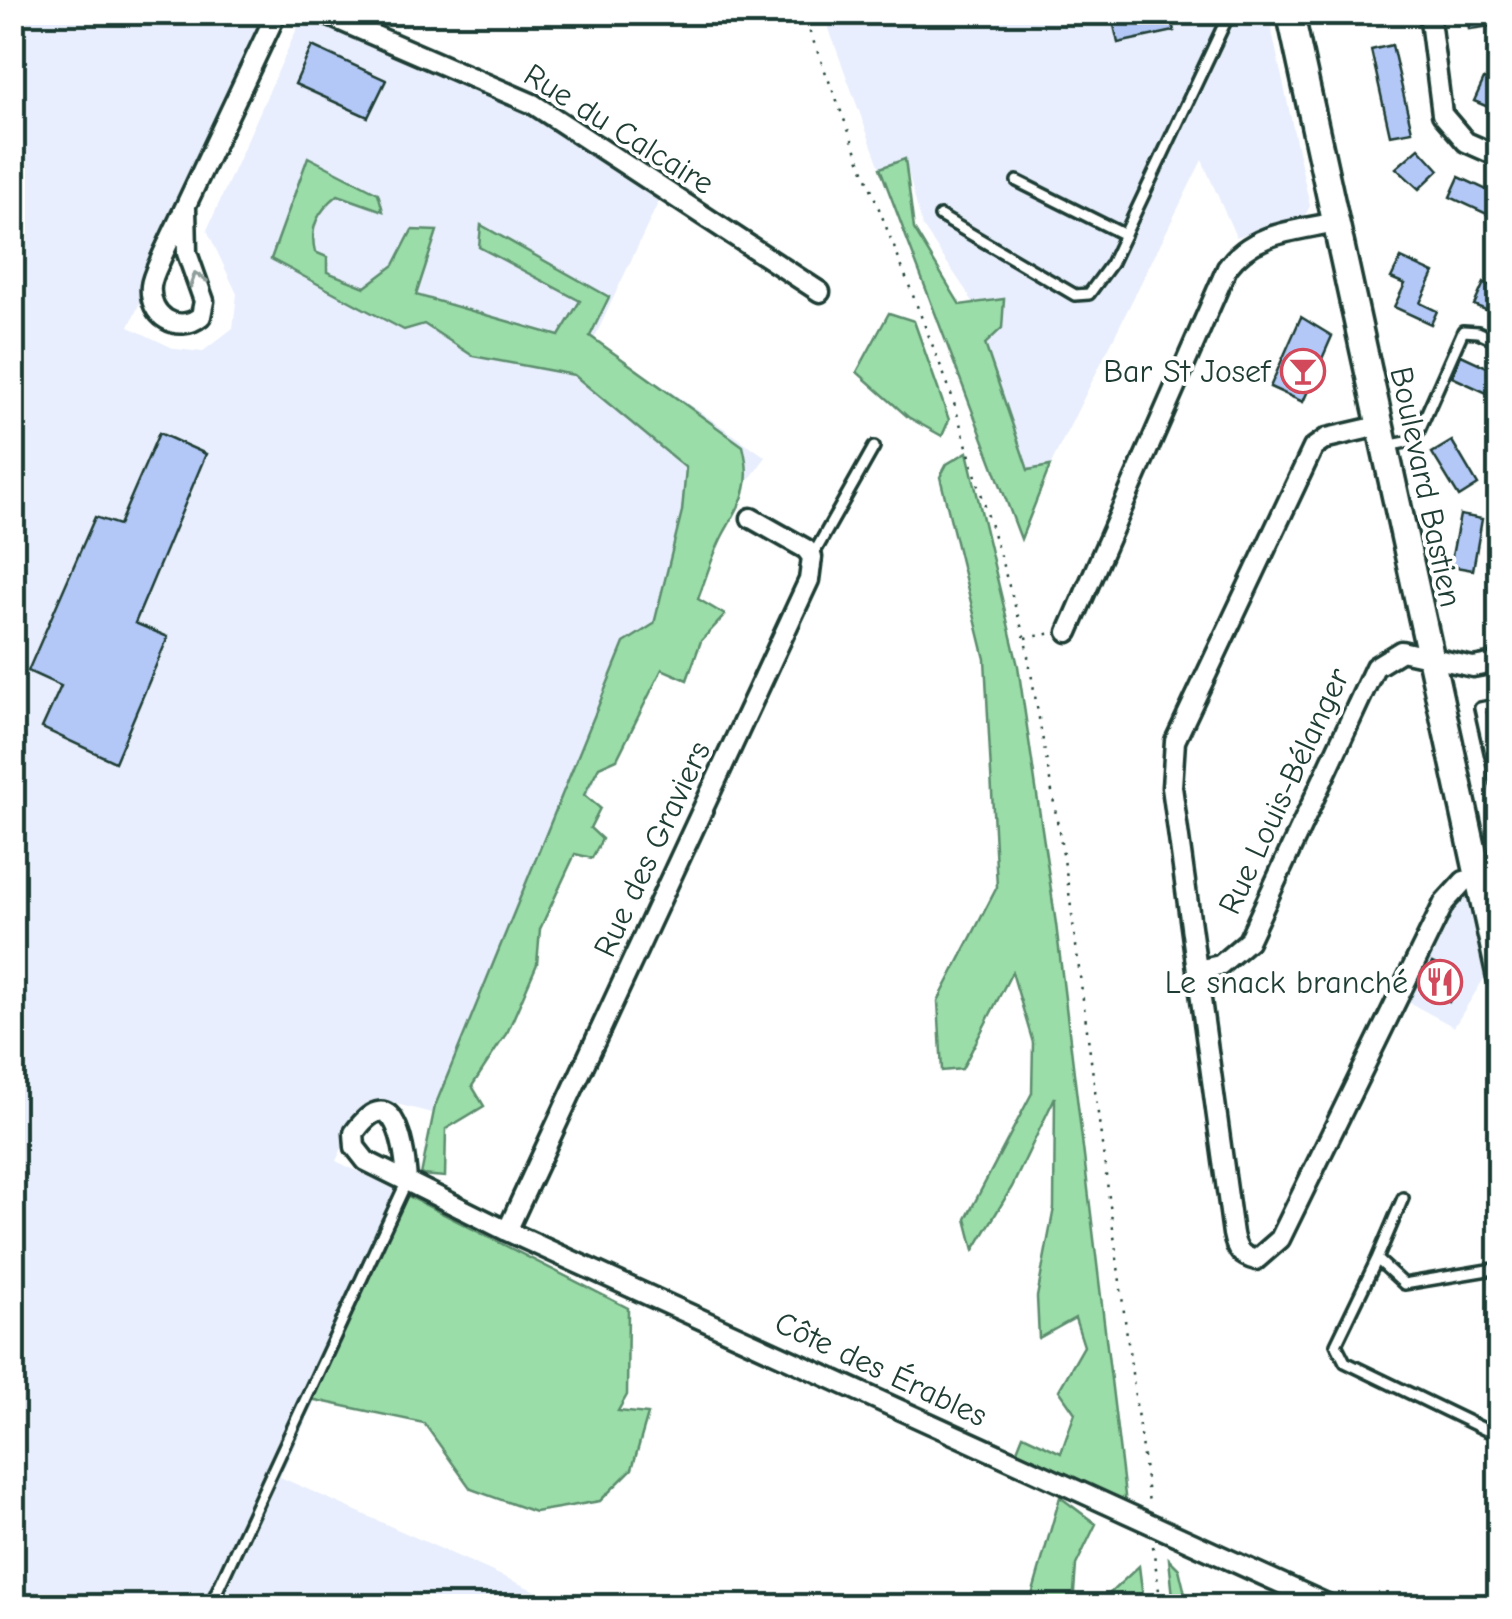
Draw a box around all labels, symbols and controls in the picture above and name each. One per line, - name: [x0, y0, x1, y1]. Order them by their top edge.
- street label: Rue du Calcaire: [517, 56, 721, 202]
- one-way arrow: [188, 272, 209, 289]
- bar icon: Bar St Josef: [1280, 348, 1326, 394]
- place label: Bar St Josef: [1103, 353, 1272, 390]
- street label: Boulevard Bastien: [1382, 364, 1470, 610]
- street label: Rue Louis-Bélanger: [1211, 662, 1357, 920]
- street label: Rue des Graviers: [586, 735, 718, 963]
- restaurant icon: Le snack branché: [1417, 959, 1463, 1005]
- place label: Le snack branché: [1165, 964, 1408, 1001]
- street label: Côte des Érables: [769, 1304, 993, 1434]

